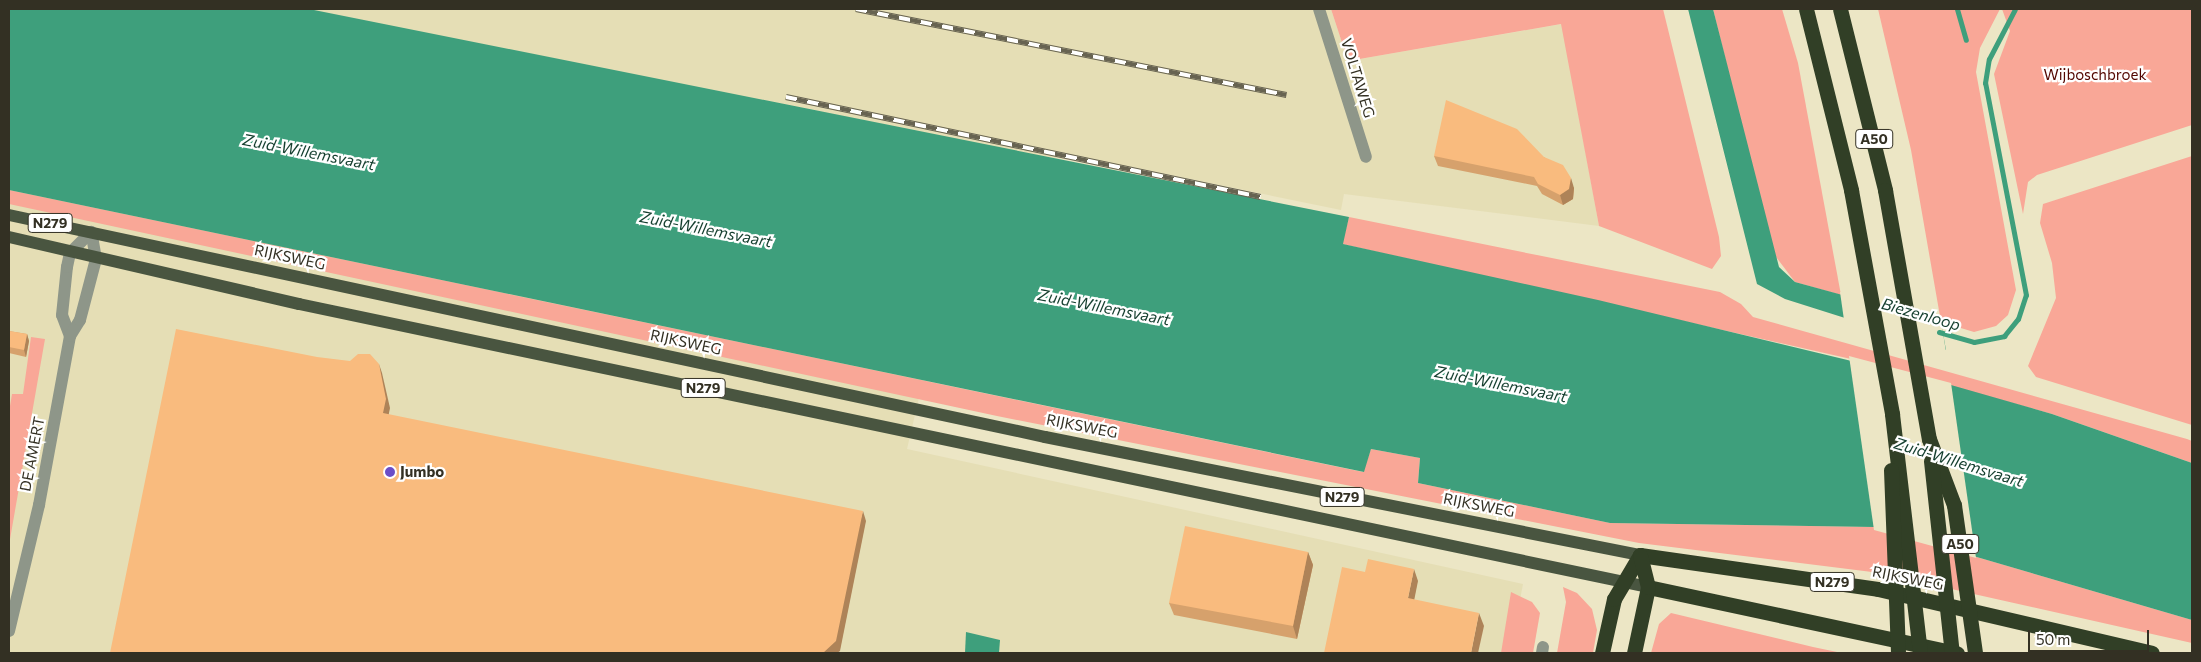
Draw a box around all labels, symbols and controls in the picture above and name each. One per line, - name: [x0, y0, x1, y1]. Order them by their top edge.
- street label: VOLTAWEG: [1337, 36, 1379, 120]
- park label: Wijboschbroek: [2043, 66, 2147, 84]
- road number: A50: [1854, 128, 1894, 150]
- water label: Zuid-Willemsvaart: [241, 130, 377, 174]
- water label: Zuid-Willemsvaart: [638, 207, 774, 251]
- road number: N279: [28, 212, 72, 234]
- street label: RIJKSWEG: [253, 241, 327, 273]
- water label: Zuid-Willemsvaart: [1036, 285, 1172, 329]
- water label: Biezenloop: [1879, 294, 1963, 334]
- street label: RIJKSWEG: [649, 326, 723, 358]
- water label: Zuid-Willemsvaart: [1433, 362, 1569, 406]
- road number: N279: [680, 376, 726, 399]
- street label: RIJKSWEG: [1045, 410, 1119, 442]
- street label: DE AMERT: [16, 415, 48, 493]
- water label: Zuid-Willemsvaart: [1892, 433, 2026, 491]
- place label: Jumbo: [400, 463, 444, 481]
- marker: Jumbo: [384, 466, 396, 478]
- road number: N279: [1320, 486, 1364, 508]
- street label: RIJKSWEG: [1442, 489, 1516, 521]
- road number: A50: [1940, 532, 1980, 556]
- street label: RIJKSWEG: [1871, 562, 1945, 594]
- road number: N279: [1810, 570, 1854, 594]
- scale bar: [2031, 620, 2152, 652]
- text: 50 m: [2036, 630, 2070, 648]

